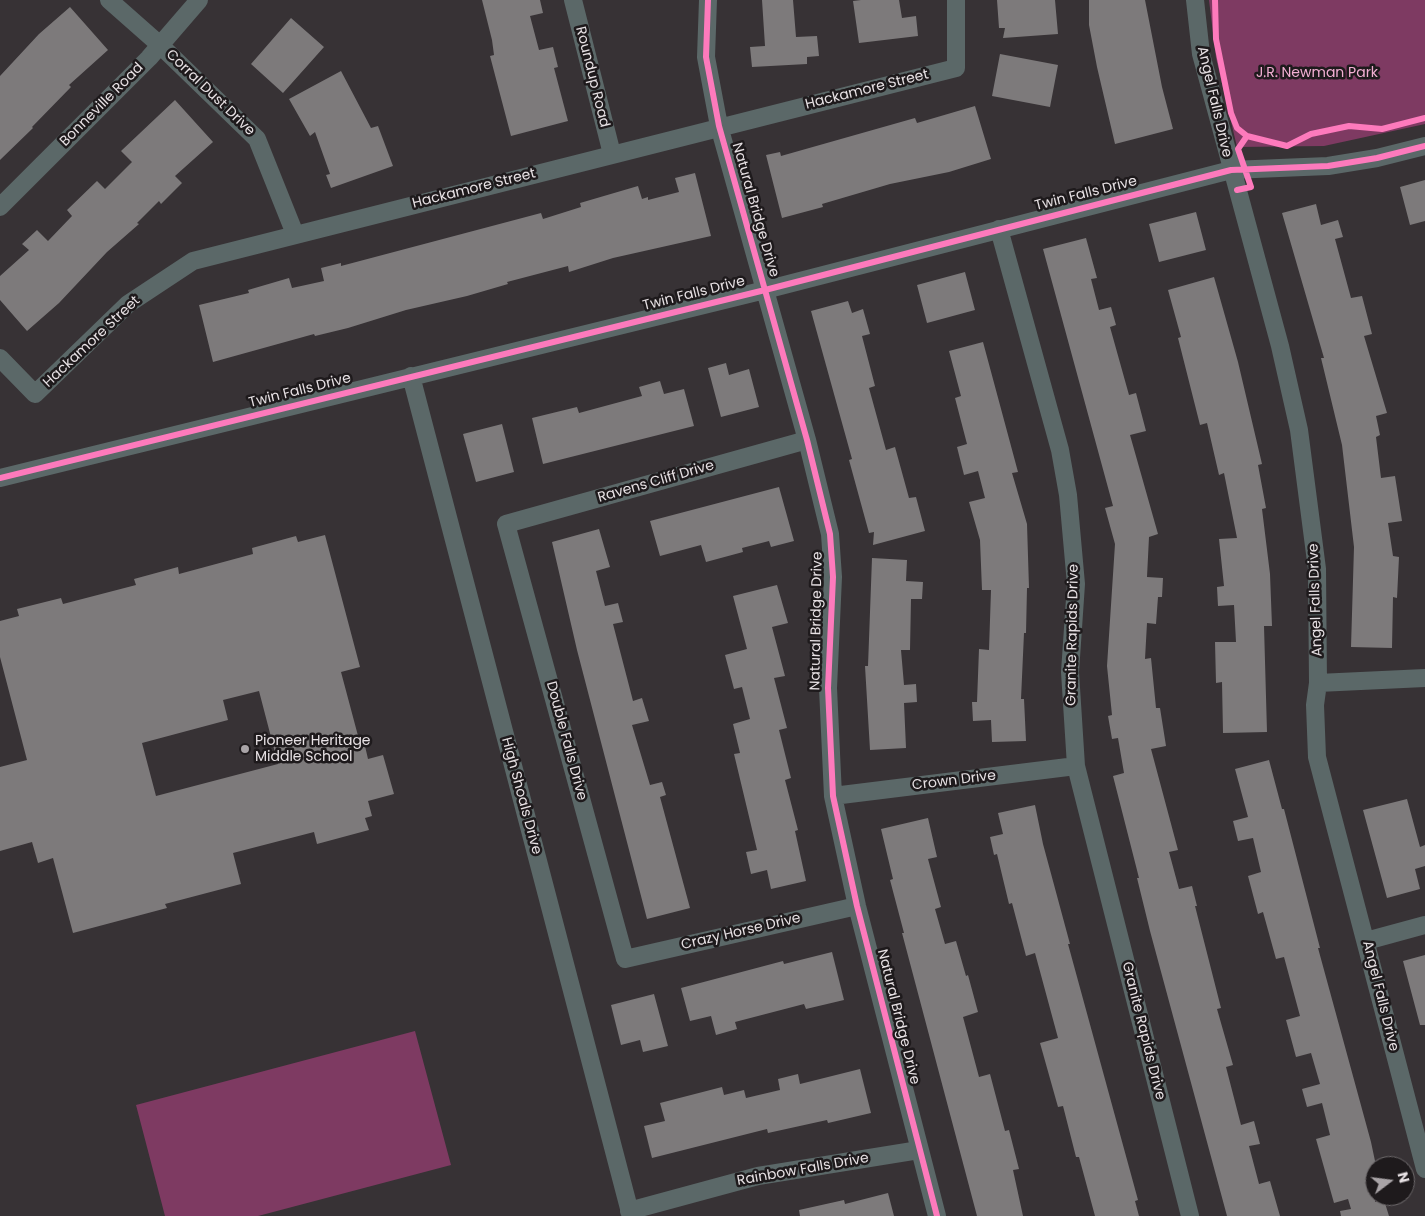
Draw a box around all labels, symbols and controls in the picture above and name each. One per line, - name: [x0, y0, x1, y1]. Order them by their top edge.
- street label: Roundup Road: [571, 25, 613, 129]
- street label: Angel Falls Drive: [1193, 45, 1235, 159]
- street label: Corral Dust Drive: [162, 46, 258, 140]
- street label: Bonneville Road: [57, 60, 147, 150]
- park label: J.R. Newman Park: [1256, 65, 1378, 81]
- street label: Hackamore Street: [804, 67, 930, 113]
- street label: Natural Bridge Drive: [728, 141, 782, 279]
- street label: Hackamore Street: [411, 166, 537, 212]
- street label: Twin Falls Drive: [1033, 173, 1139, 215]
- street label: Twin Falls Drive: [641, 273, 747, 315]
- street label: Hackamore Street: [40, 293, 144, 391]
- street label: Twin Falls Drive: [247, 370, 353, 412]
- street label: Ravens Cliff Drive: [596, 457, 716, 507]
- street label: Angel Falls Drive: [1306, 543, 1326, 657]
- street label: Natural Bridge Drive: [807, 551, 827, 691]
- street label: Granite Rapids Drive: [1063, 564, 1083, 706]
- street label: Double Falls Drive: [542, 680, 590, 802]
- place label: Pioneer Heritage Middle School: [255, 733, 371, 766]
- street label: High Shoals Drive: [497, 736, 545, 856]
- marker: Pioneer Heritage Middle School: [239, 743, 251, 755]
- street label: Crown Drive: [911, 768, 997, 794]
- street label: Crazy Horse Drive: [680, 910, 802, 954]
- street label: Angel Falls Drive: [1358, 939, 1402, 1053]
- street label: Natural Bridge Drive: [873, 948, 923, 1086]
- street label: Granite Rapids Drive: [1118, 960, 1168, 1102]
- street label: Rainbow Falls Drive: [736, 1150, 870, 1190]
- north arrow: [1365, 1156, 1415, 1206]
- text: N: [1393, 1170, 1415, 1185]

